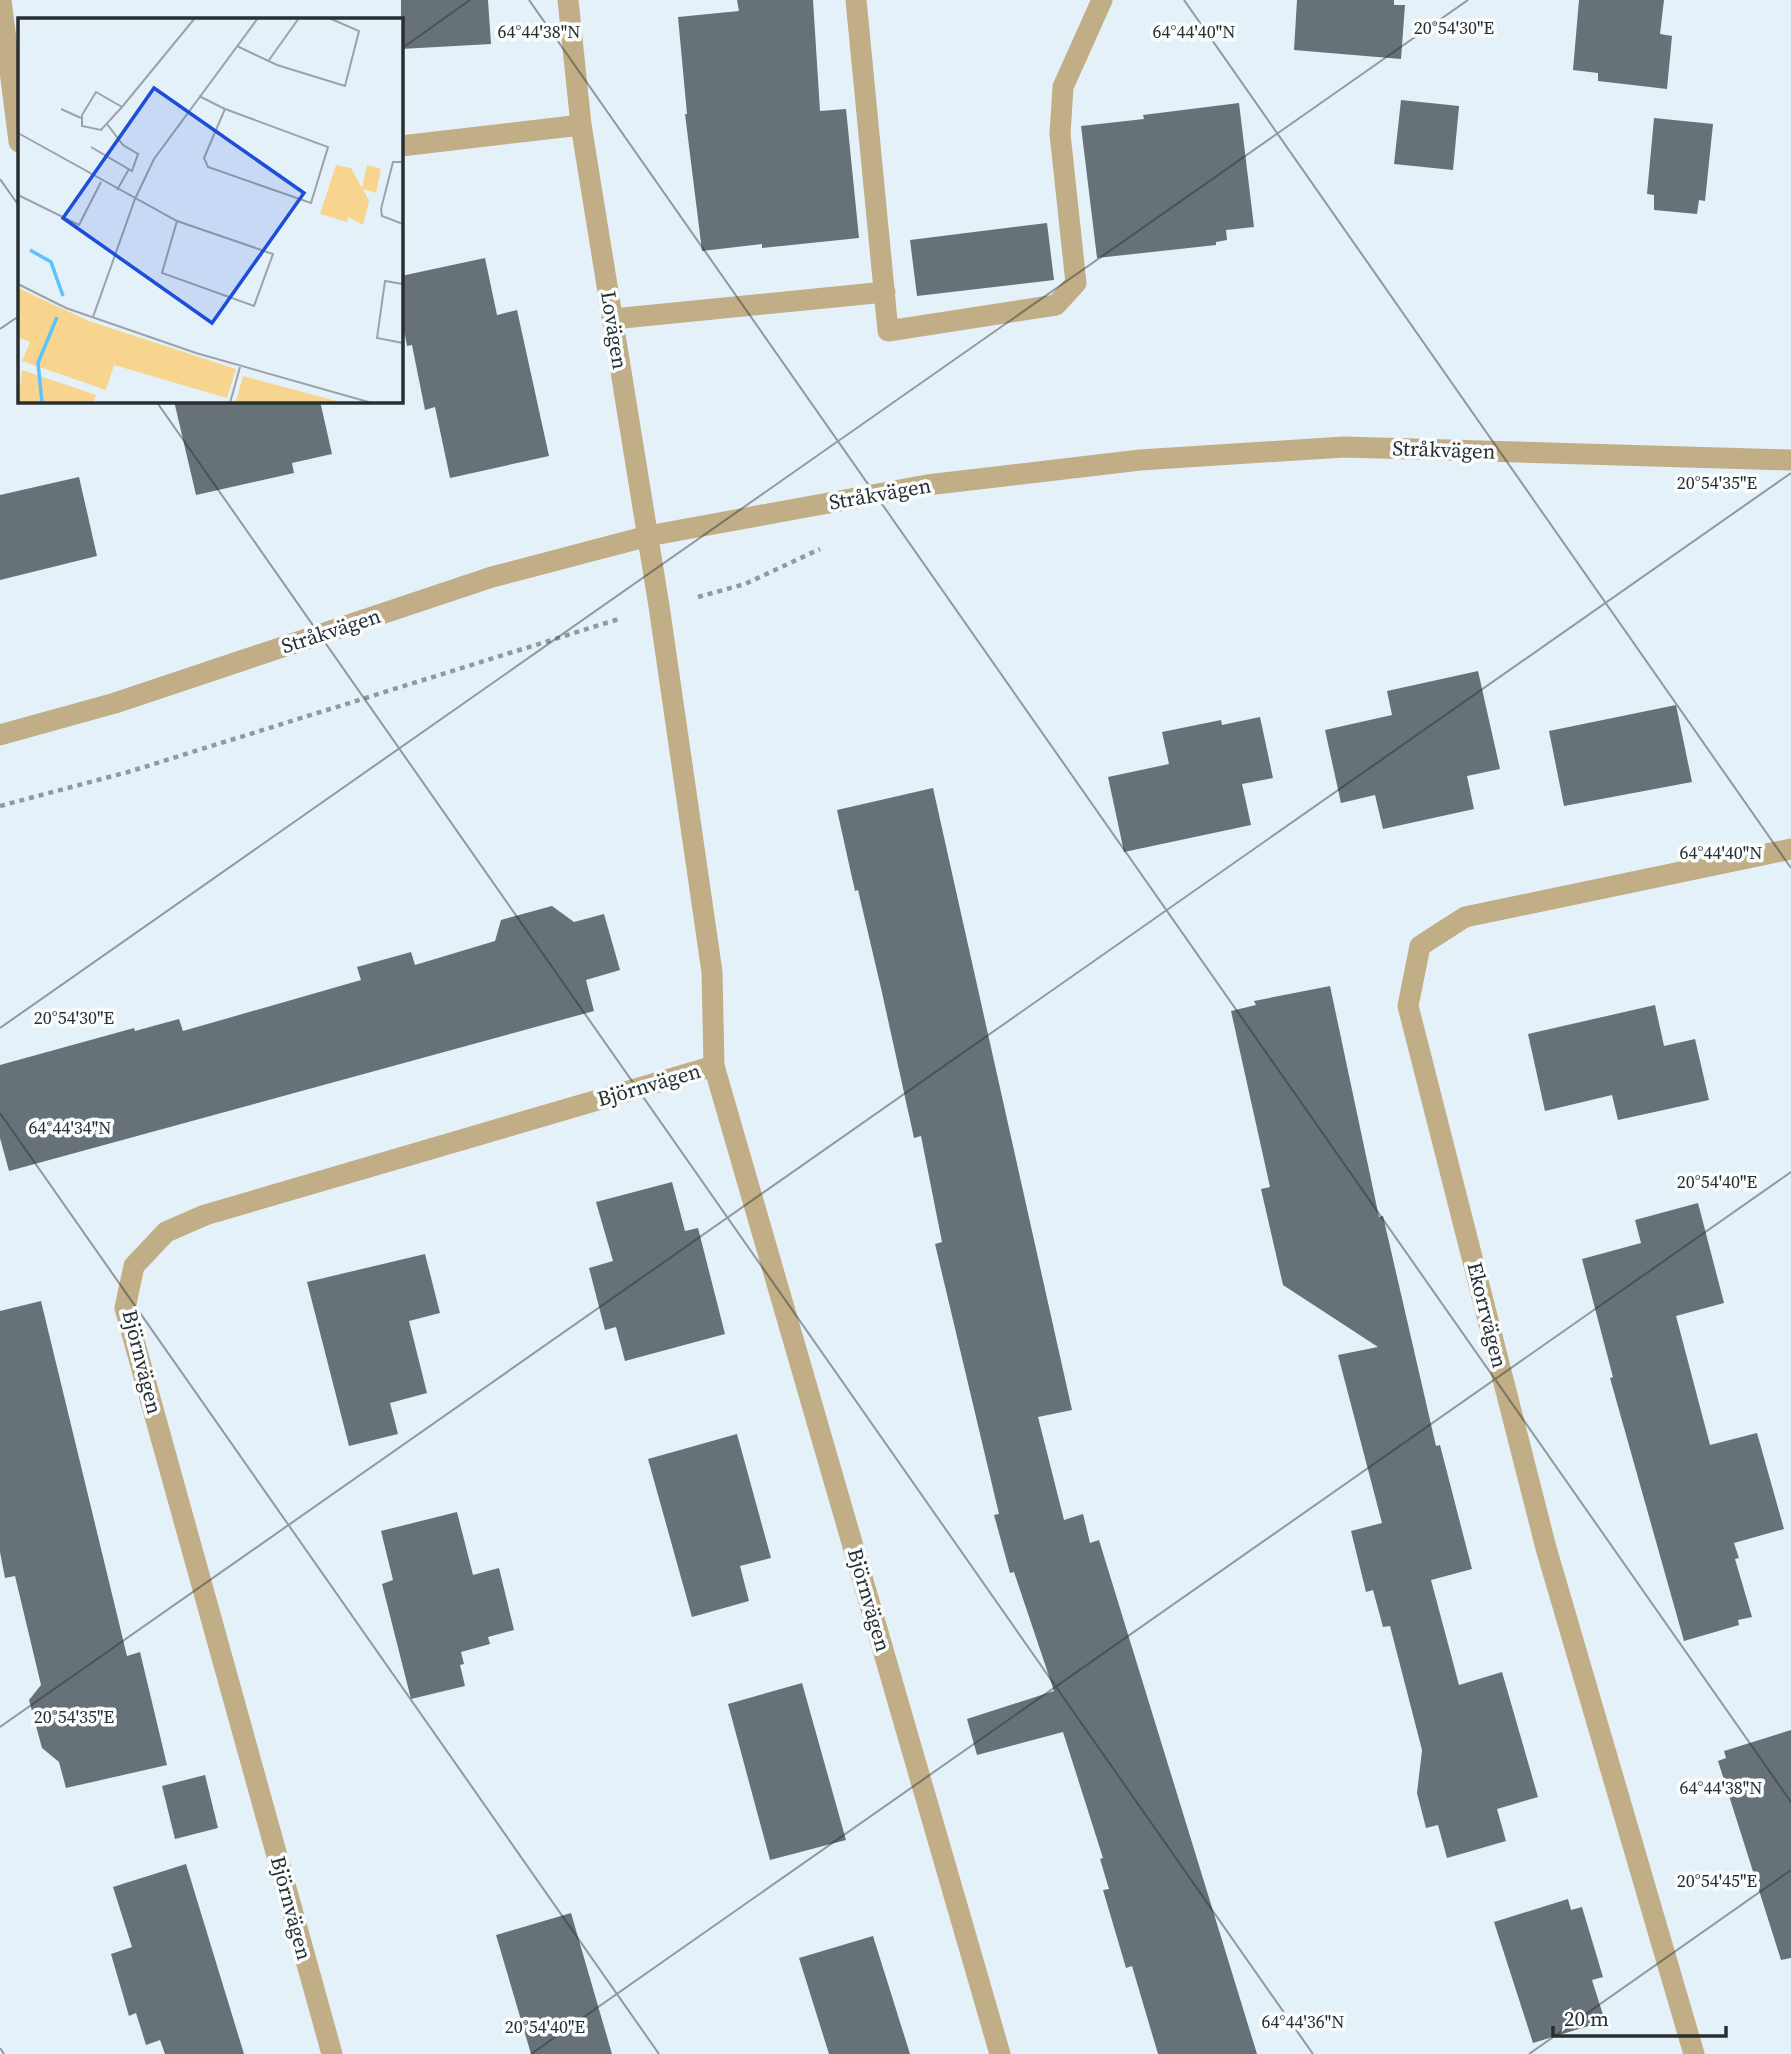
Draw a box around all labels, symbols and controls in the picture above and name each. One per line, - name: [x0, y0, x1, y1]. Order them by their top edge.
- text: 20°54'30"E: [1414, 15, 1494, 40]
- inset map: [18, 18, 402, 402]
- text: 64°44'38"N: [498, 19, 580, 44]
- text: 64°44'40"N: [1153, 19, 1235, 44]
- street label: Lovägen: [594, 289, 635, 371]
- street label: Stråkvägen: [1392, 433, 1496, 466]
- street label: Stråkvägen: [827, 470, 933, 517]
- text: 20°54'35"E: [1677, 470, 1757, 495]
- street label: Stråkvägen: [277, 601, 385, 660]
- text: 64°44'40"N: [1680, 840, 1762, 865]
- text: 20°54'30"E: [34, 1005, 114, 1030]
- street label: Björnvägen: [594, 1056, 704, 1113]
- text: 64°44'34"N: [29, 1115, 111, 1140]
- text: 20°54'40"E: [1677, 1169, 1757, 1194]
- street label: Ekorrvägen: [1460, 1259, 1515, 1371]
- street label: Björnvägen: [116, 1307, 169, 1417]
- street label: Björnvägen: [841, 1545, 898, 1655]
- text: 20°54'35"E: [34, 1704, 114, 1729]
- text: 64°44'38"N: [1680, 1775, 1762, 1800]
- street label: Björnvägen: [264, 1853, 319, 1963]
- text: 20°54'45"E: [1677, 1868, 1757, 1893]
- scale bar: [1553, 1994, 1726, 2038]
- text: 20 m: [1564, 2004, 1609, 2033]
- text: 64°44'36"N: [1262, 2009, 1344, 2034]
- text: 20°54'40"E: [505, 2014, 585, 2039]

